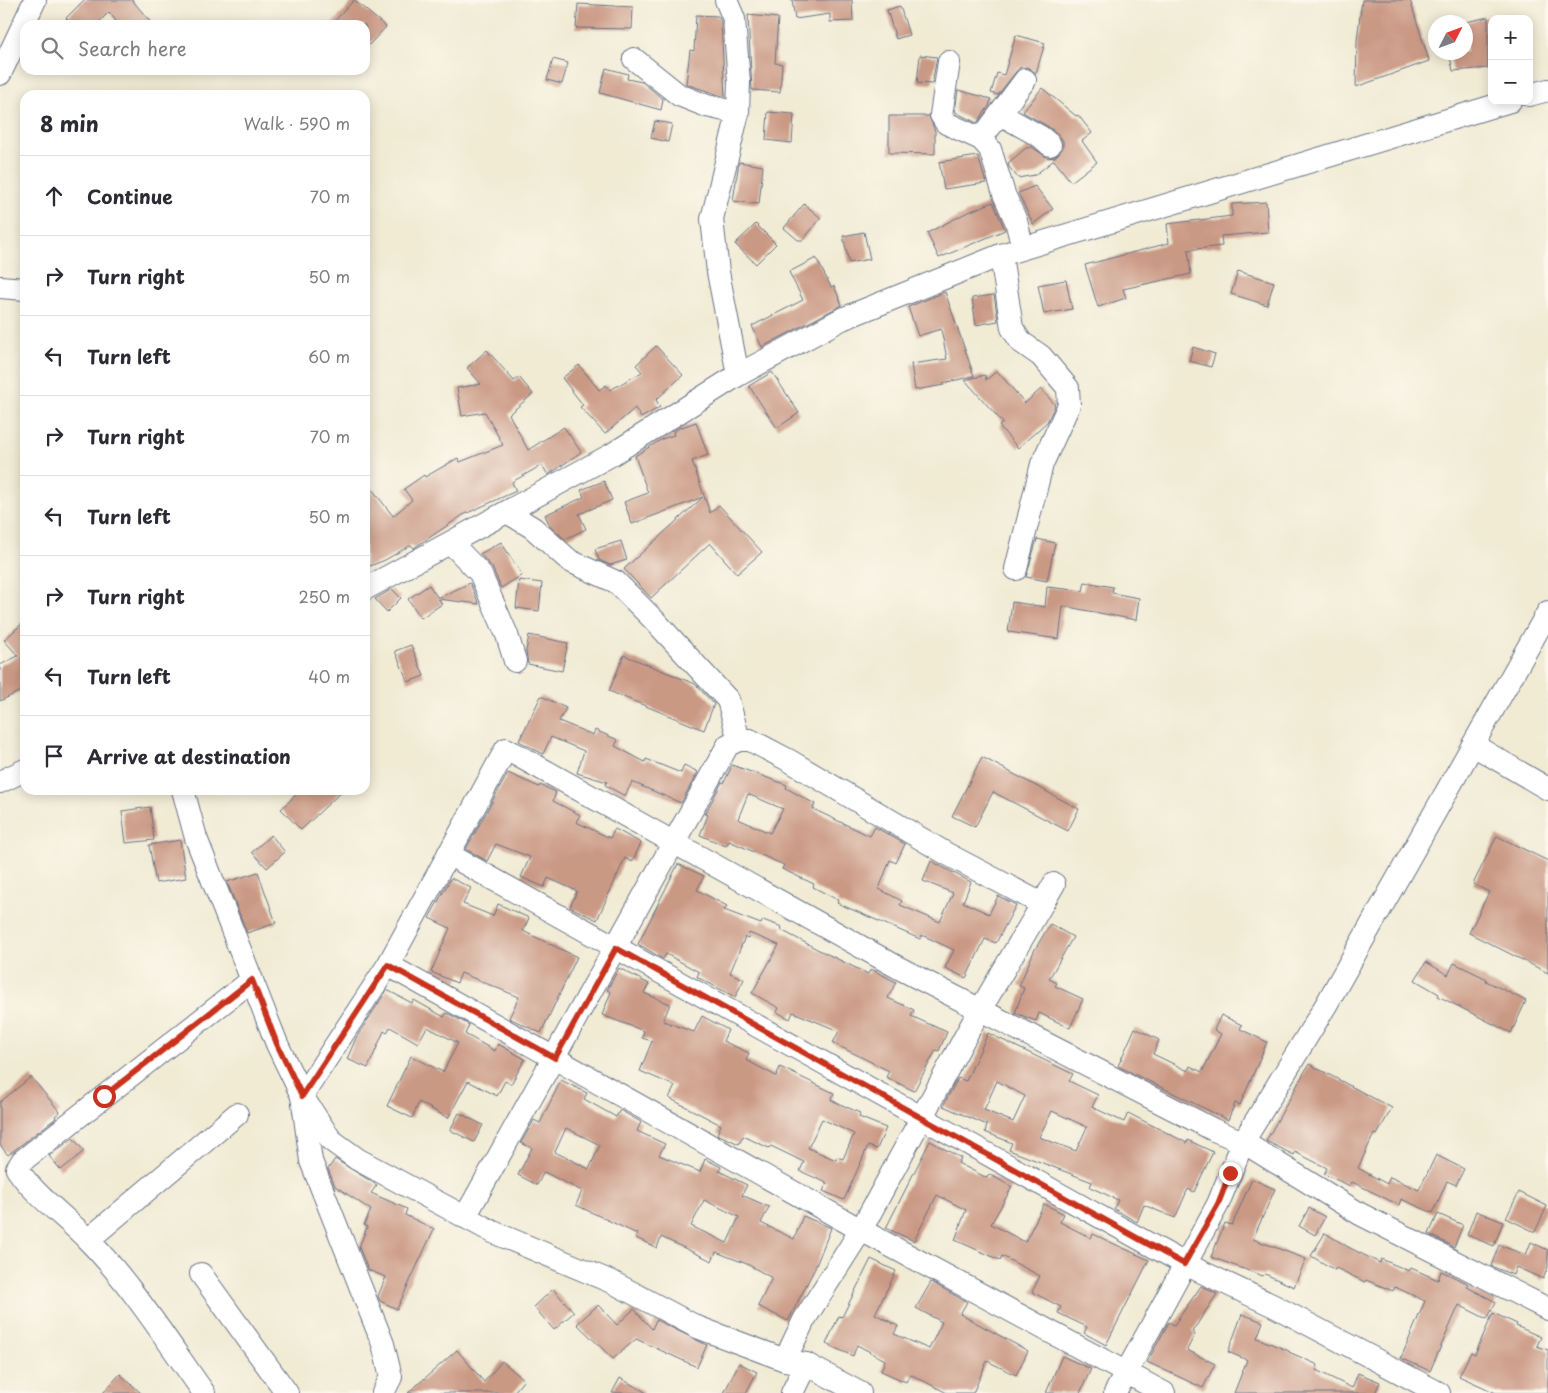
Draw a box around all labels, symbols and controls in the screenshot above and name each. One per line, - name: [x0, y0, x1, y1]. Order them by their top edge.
- north arrow: [1428, 15, 1473, 60]
- map controls: [1488, 15, 1533, 105]
- button: +: [1488, 15, 1533, 60]
- search box: [20, 20, 370, 75]
- icon: search: [38, 34, 66, 62]
- text: Search here: [78, 34, 187, 62]
- button: −: [1488, 60, 1533, 105]
- text: 8 min: [40, 107, 99, 139]
- text: Walk · 590 m: [244, 111, 350, 135]
- icon: ahead: [40, 182, 68, 210]
- text: Continue: [87, 182, 173, 210]
- text: 70 m: [310, 184, 350, 208]
- icon: right: [40, 262, 68, 290]
- text: Turn right: [87, 262, 185, 290]
- text: 50 m: [309, 264, 350, 288]
- icon: left: [40, 342, 68, 370]
- text: Turn left: [87, 342, 171, 370]
- text: 60 m: [308, 344, 350, 368]
- icon: right: [40, 422, 68, 450]
- text: Turn right: [87, 422, 185, 450]
- text: 70 m: [310, 424, 350, 448]
- icon: left: [40, 502, 68, 530]
- text: Turn left: [87, 502, 171, 530]
- text: 50 m: [309, 504, 350, 528]
- icon: right: [40, 582, 68, 610]
- text: Turn right: [87, 582, 185, 610]
- text: 250 m: [299, 584, 350, 608]
- icon: left: [40, 662, 68, 690]
- text: Turn left: [87, 662, 171, 690]
- text: 40 m: [308, 664, 350, 688]
- icon: arrive: [40, 742, 68, 770]
- text: Arrive at destination: [87, 742, 291, 770]
- route start: [93, 1085, 116, 1108]
- route end: [1219, 1162, 1242, 1185]

